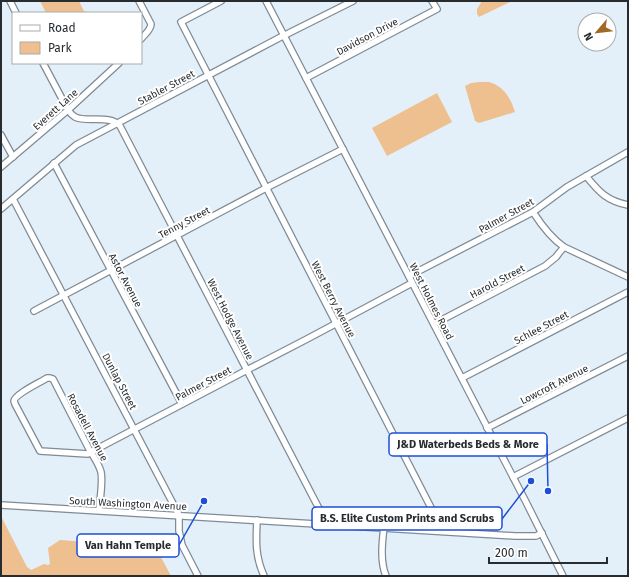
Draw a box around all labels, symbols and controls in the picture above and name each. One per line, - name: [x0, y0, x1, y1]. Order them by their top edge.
- legend: [12, 12, 142, 64]
- north arrow: [577, 12, 617, 52]
- street label: Davidson Drive: [335, 16, 400, 58]
- text: Road: [48, 21, 76, 35]
- text: N: [581, 30, 596, 43]
- text: Park: [48, 41, 72, 55]
- street label: Stabler Street: [136, 68, 197, 108]
- street label: Everett Lane: [31, 87, 80, 133]
- street label: Palmer Street: [477, 196, 536, 236]
- street label: Tenny Street: [157, 204, 213, 241]
- street label: Astor Avenue: [106, 251, 144, 310]
- street label: West Berry Avenue: [309, 259, 358, 340]
- street label: West Holmes Road: [407, 261, 456, 342]
- street label: Harold Street: [468, 262, 527, 301]
- street label: West Hodge Avenue: [204, 277, 256, 362]
- street label: Schlee Street: [512, 308, 571, 347]
- street label: Dunlap Street: [99, 351, 139, 412]
- street label: Lowcroft Avenue: [518, 363, 590, 407]
- street label: Palmer Street: [174, 364, 234, 404]
- street label: Rosadell Avenue: [64, 392, 110, 463]
- callout: J&D Waterbeds Beds & More: [389, 433, 547, 456]
- text: J&D Waterbeds Beds & More: [396, 438, 539, 451]
- street label: South Washington Avenue: [69, 495, 187, 513]
- callout: B.S. Elite Custom Prints and Scrubs: [312, 507, 502, 530]
- text: B.S. Elite Custom Prints and Scrubs: [320, 512, 495, 525]
- callout: Van Hahn Temple: [77, 534, 179, 557]
- text: Van Hahn Temple: [84, 539, 171, 552]
- scale bar: [489, 539, 607, 565]
- text: 200 m: [495, 546, 528, 560]

